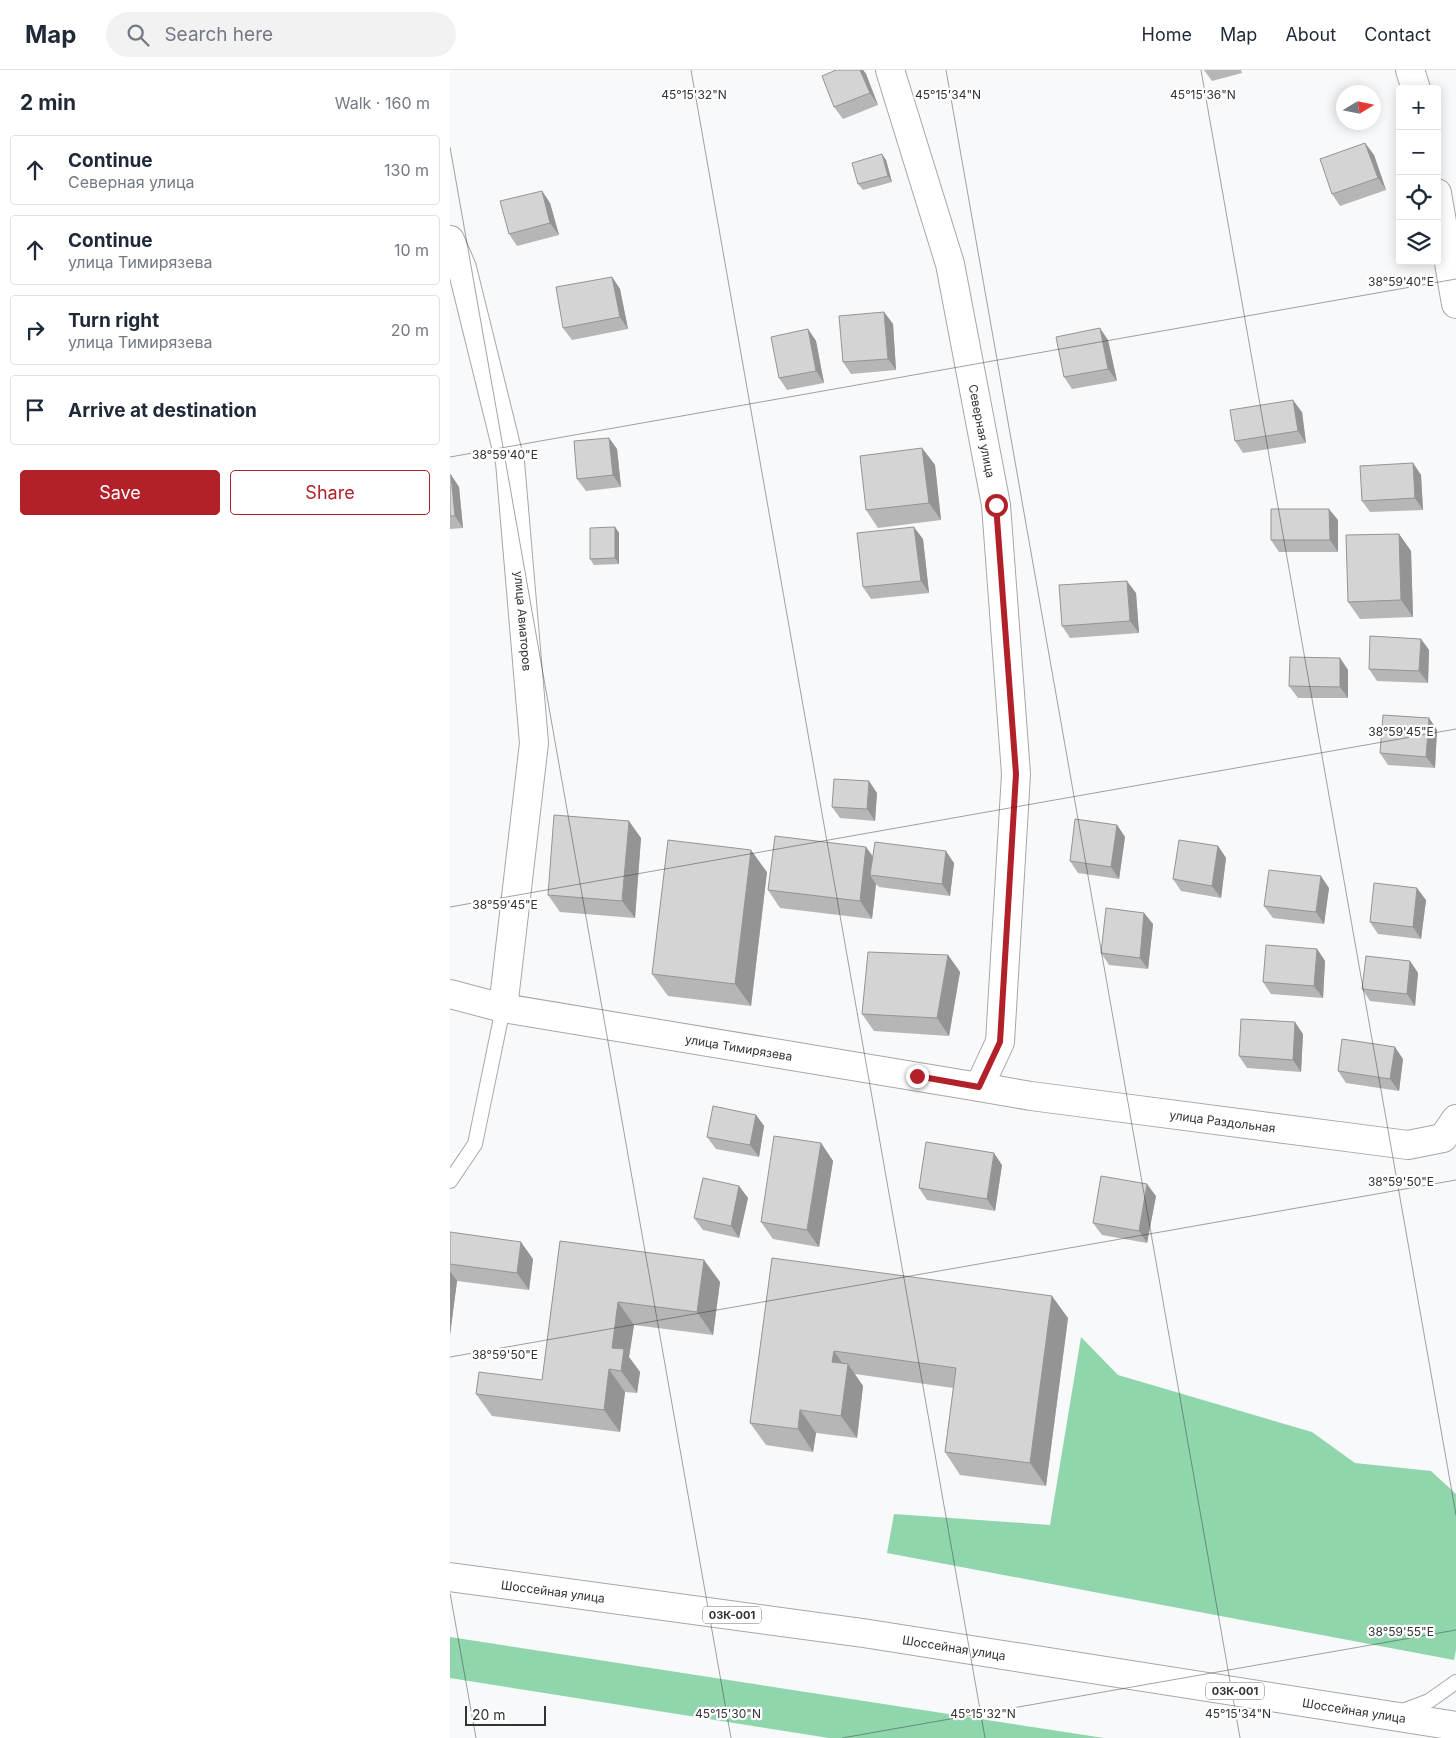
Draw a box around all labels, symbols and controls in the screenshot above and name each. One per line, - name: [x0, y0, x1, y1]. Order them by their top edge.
- search box: [106, 12, 456, 57]
- text: Map: [25, 20, 76, 49]
- icon: search: [124, 21, 152, 49]
- text: Search here: [164, 23, 273, 46]
- text: Home: [1142, 24, 1192, 45]
- text: Map: [1220, 24, 1257, 45]
- text: About: [1285, 24, 1336, 45]
- text: Contact: [1364, 24, 1431, 45]
- north arrow: [1336, 85, 1381, 130]
- map controls: [1396, 85, 1441, 265]
- button: +: [1396, 85, 1441, 130]
- text: 45°15'32"N: [661, 87, 727, 102]
- text: 45°15'34"N: [915, 87, 981, 102]
- text: 45°15'36"N: [1170, 87, 1236, 102]
- text: 2 min: [20, 90, 76, 115]
- text: Walk · 160 m: [335, 93, 430, 113]
- button: −: [1396, 130, 1441, 175]
- text: Continue: [68, 149, 153, 172]
- icon: ahead: [21, 156, 49, 184]
- text: 130 m: [384, 160, 429, 180]
- text: Северная улица: [68, 172, 194, 192]
- button: locate: [1396, 175, 1441, 220]
- button: layers: [1396, 220, 1441, 265]
- text: Continue: [68, 229, 153, 252]
- icon: ahead: [21, 236, 49, 264]
- text: 10 m: [394, 240, 429, 260]
- text: улица Тимирязева: [68, 252, 213, 272]
- text: 38°59'40"E: [1368, 274, 1434, 289]
- text: Turn right: [68, 309, 159, 332]
- icon: right: [21, 316, 49, 344]
- text: 20 m: [391, 320, 429, 340]
- text: улица Тимирязева: [68, 332, 213, 352]
- street label: Северная улица: [966, 383, 998, 479]
- icon: arrive: [21, 396, 49, 424]
- text: Arrive at destination: [68, 399, 257, 422]
- text: 38°59'40"E: [472, 447, 538, 462]
- button: Save: [20, 470, 220, 515]
- button: Share: [230, 470, 430, 515]
- route start: [985, 494, 1008, 517]
- street label: улица Авиаторов: [512, 570, 535, 672]
- text: 38°59'45"E: [1368, 724, 1434, 739]
- text: 38°59'45"E: [472, 897, 538, 912]
- street label: улица Тимирязева: [684, 1031, 794, 1063]
- route end: [906, 1065, 929, 1088]
- street label: улица Раздольная: [1169, 1107, 1277, 1135]
- text: 38°59'50"E: [1368, 1174, 1434, 1189]
- text: 38°59'50"E: [472, 1347, 538, 1362]
- street label: Шоссейная улица: [500, 1577, 606, 1605]
- road number: 03К-001: [703, 1606, 761, 1624]
- text: 38°59'55"E: [1368, 1624, 1434, 1639]
- street label: Шоссейная улица: [901, 1632, 1007, 1663]
- road number: 03К-001: [1206, 1682, 1264, 1700]
- street label: Шоссейная улица: [1301, 1695, 1407, 1726]
- scale bar: [465, 1703, 546, 1726]
- text: 20 m: [472, 1706, 506, 1723]
- text: 45°15'30"N: [695, 1706, 761, 1721]
- text: 45°15'32"N: [950, 1706, 1016, 1721]
- text: 45°15'34"N: [1205, 1706, 1271, 1721]

